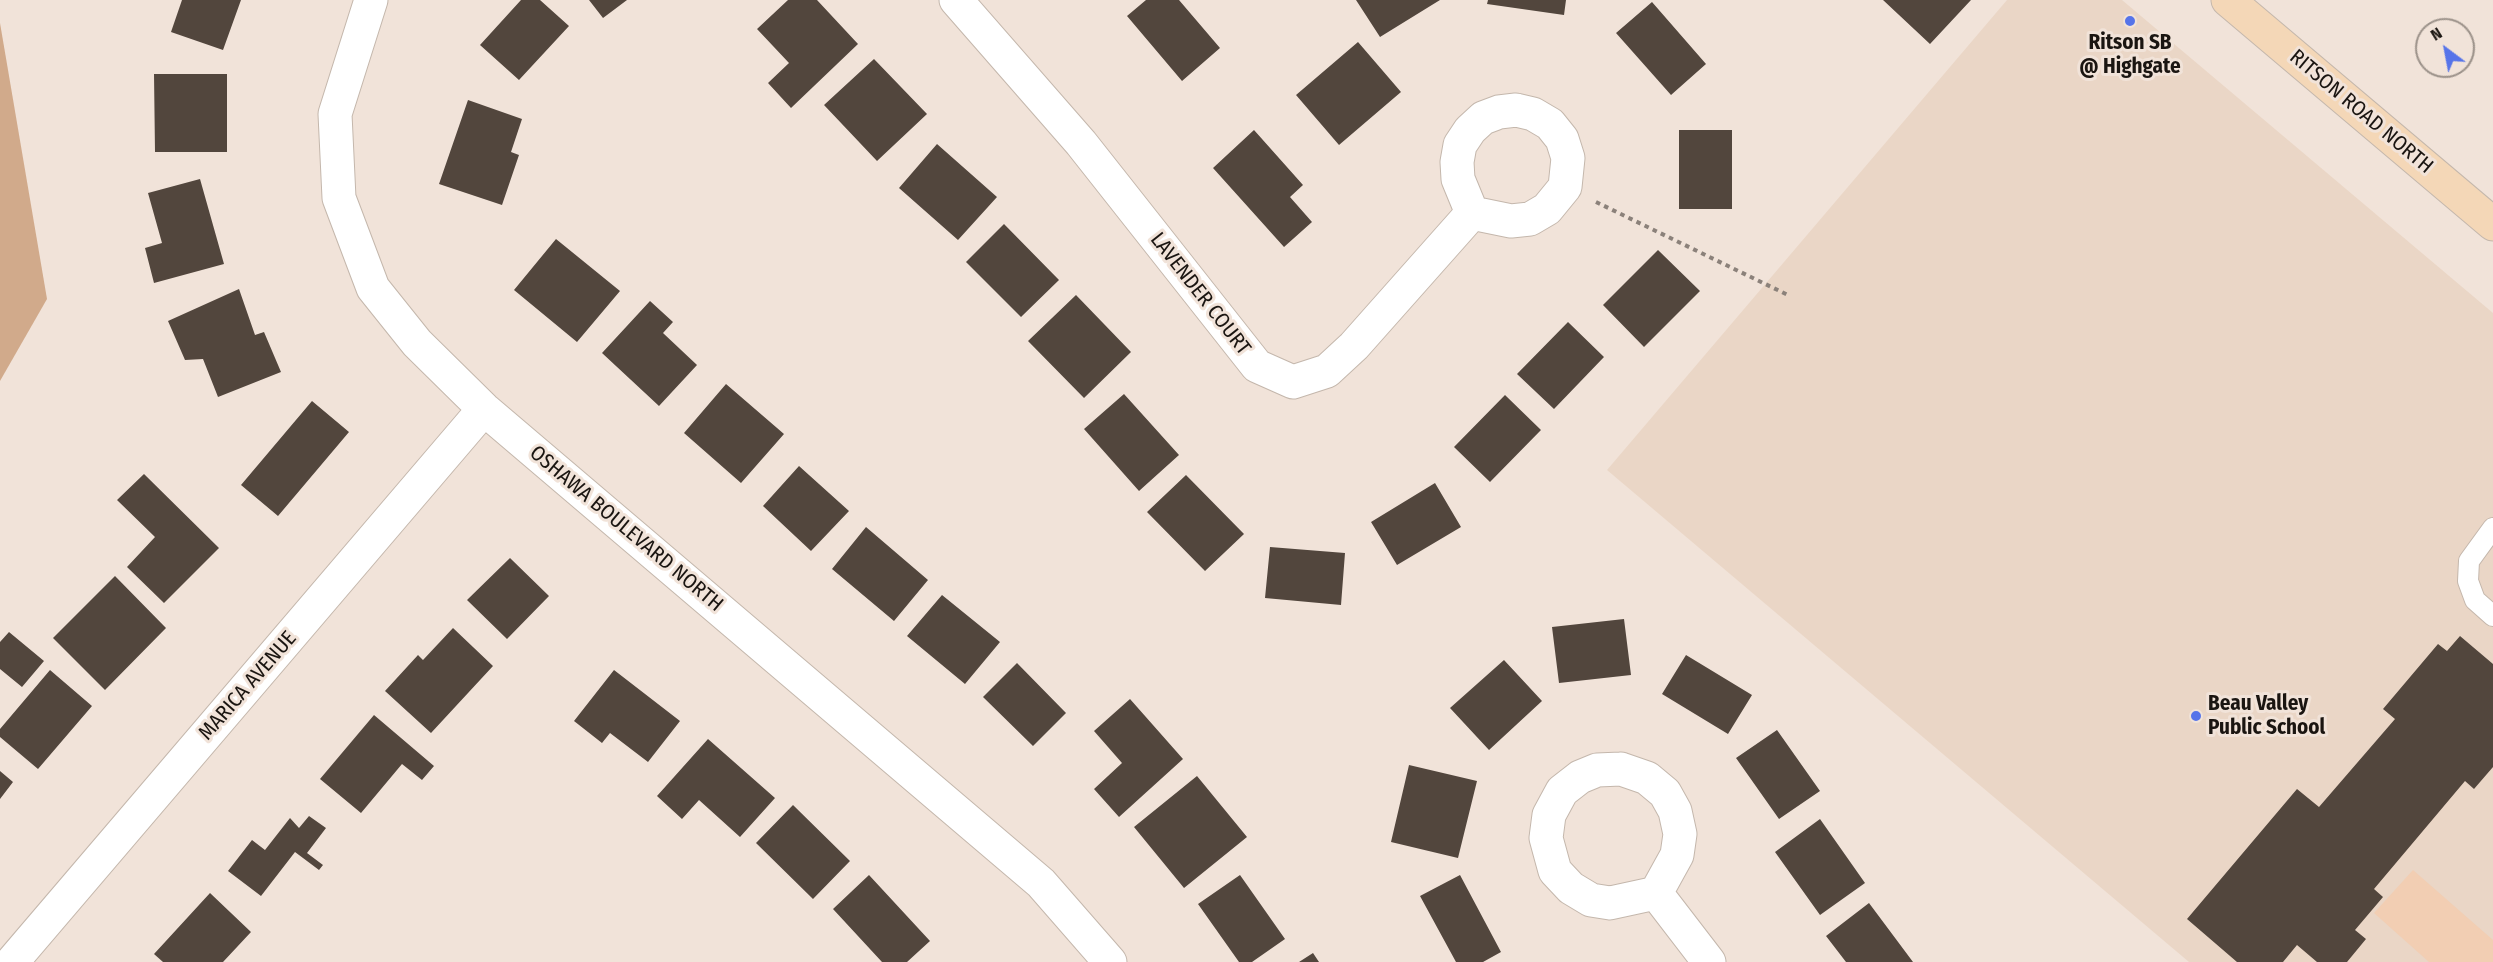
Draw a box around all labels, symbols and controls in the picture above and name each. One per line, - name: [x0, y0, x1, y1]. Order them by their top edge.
- marker: Ritson SB @ Highgate: [2123, 14, 2137, 28]
- north arrow: [2415, 18, 2475, 78]
- text: N: [2427, 23, 2445, 45]
- place label: Ritson SB @ Highgate: [2079, 30, 2181, 80]
- street label: RITSON ROAD NORTH: [2284, 45, 2438, 179]
- street label: LAVENDER COURT: [1144, 228, 1256, 360]
- street label: OSHAWA BOULEVARD NORTH: [524, 441, 728, 617]
- street label: MARICA AVENUE: [194, 626, 302, 746]
- place label: Beau Valley Public School: [2208, 691, 2325, 741]
- marker: Beau Valley Public School: [2189, 709, 2203, 723]

